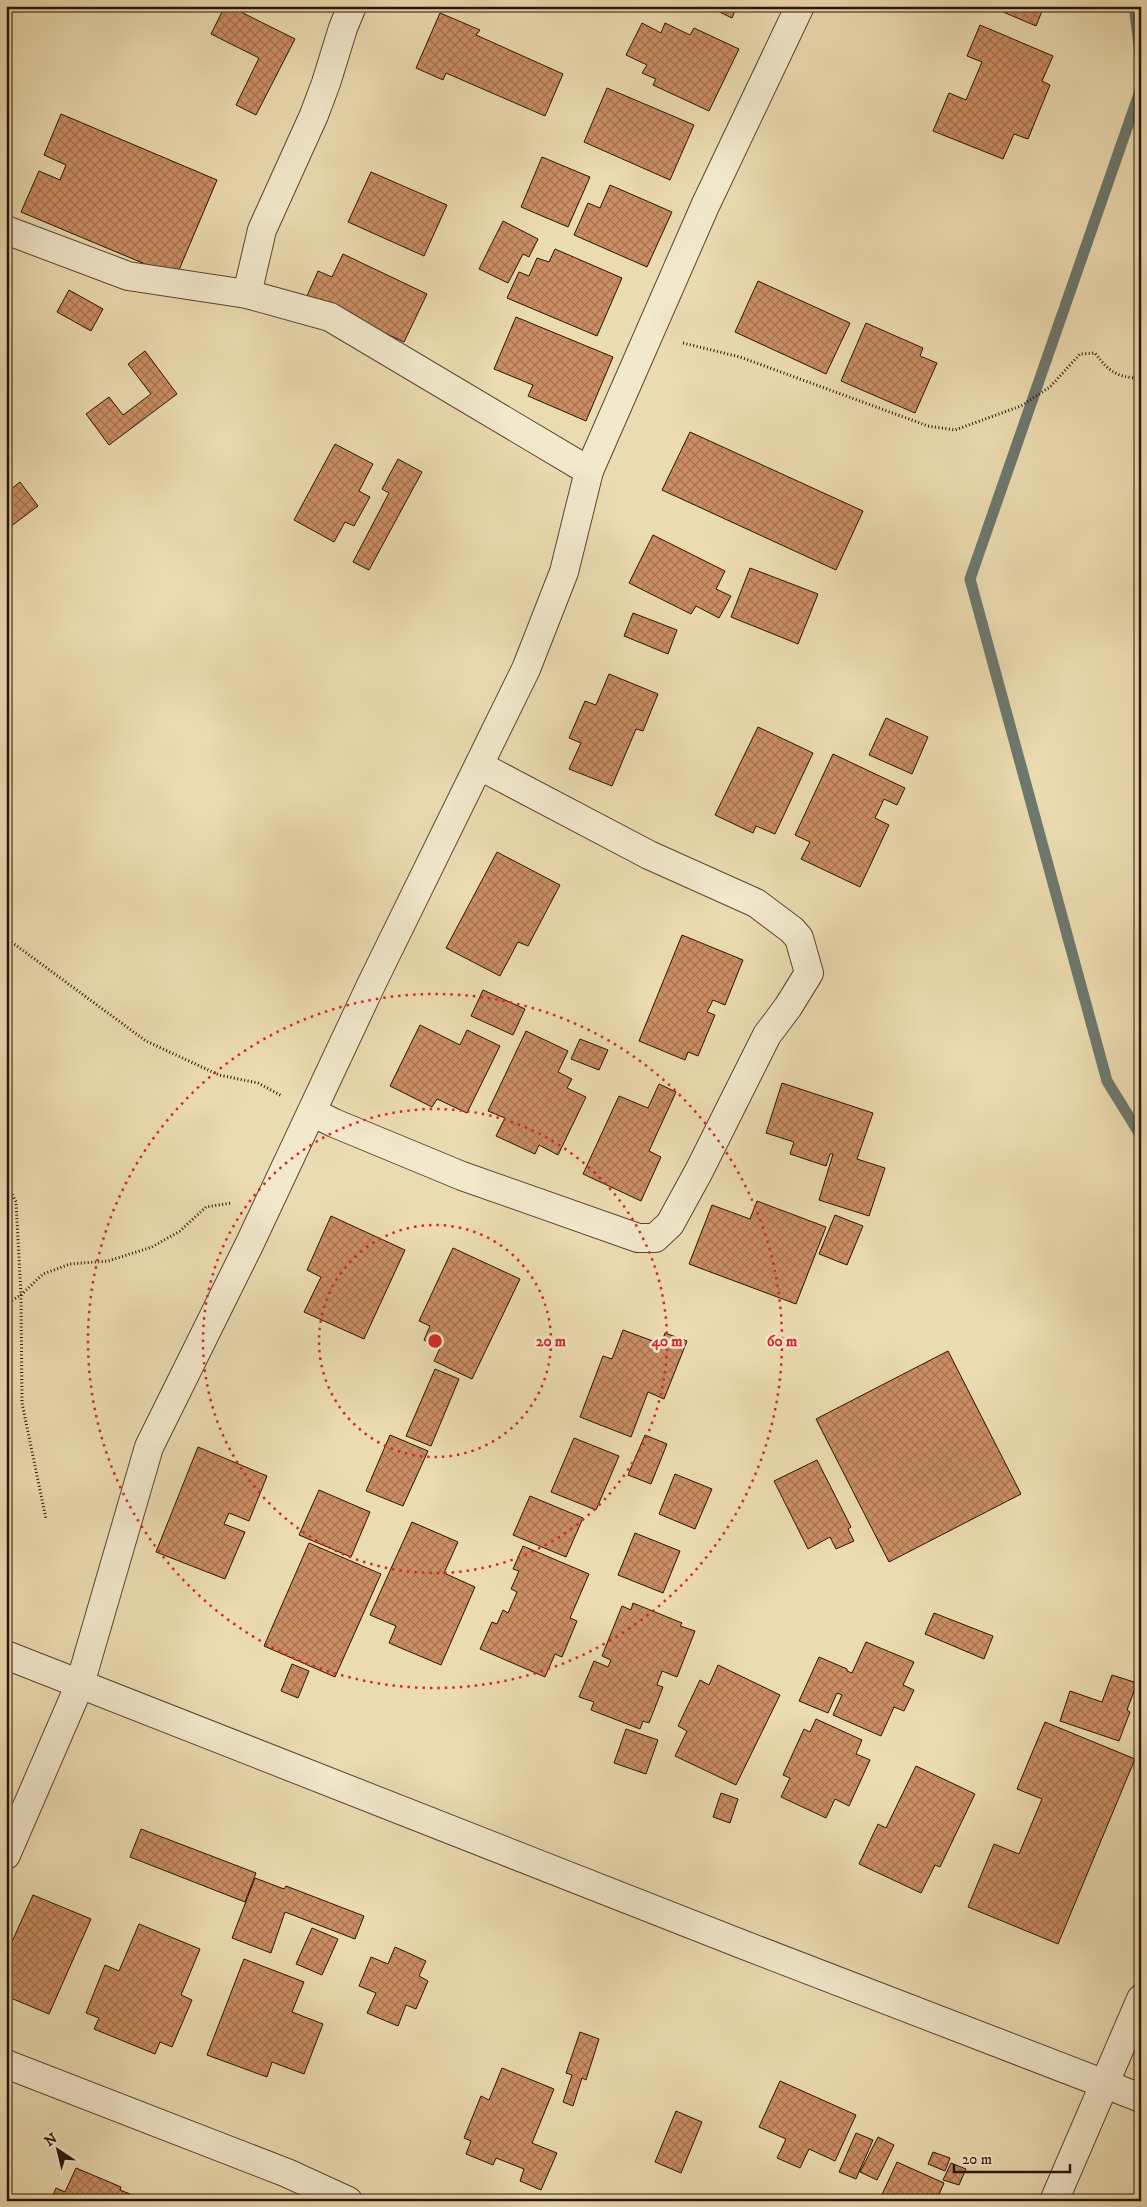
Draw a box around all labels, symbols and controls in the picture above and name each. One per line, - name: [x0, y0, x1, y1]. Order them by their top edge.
- centre of rings: [426, 1332, 444, 1350]
- text: 20 m: [536, 1332, 567, 1351]
- text: 40 m: [650, 1332, 683, 1351]
- text: 60 m: [767, 1332, 798, 1351]
- north arrow: [32, 2124, 82, 2174]
- text: N: [41, 2129, 61, 2151]
- scale bar: [954, 2142, 1071, 2174]
- text: 20 m: [962, 2150, 992, 2169]

